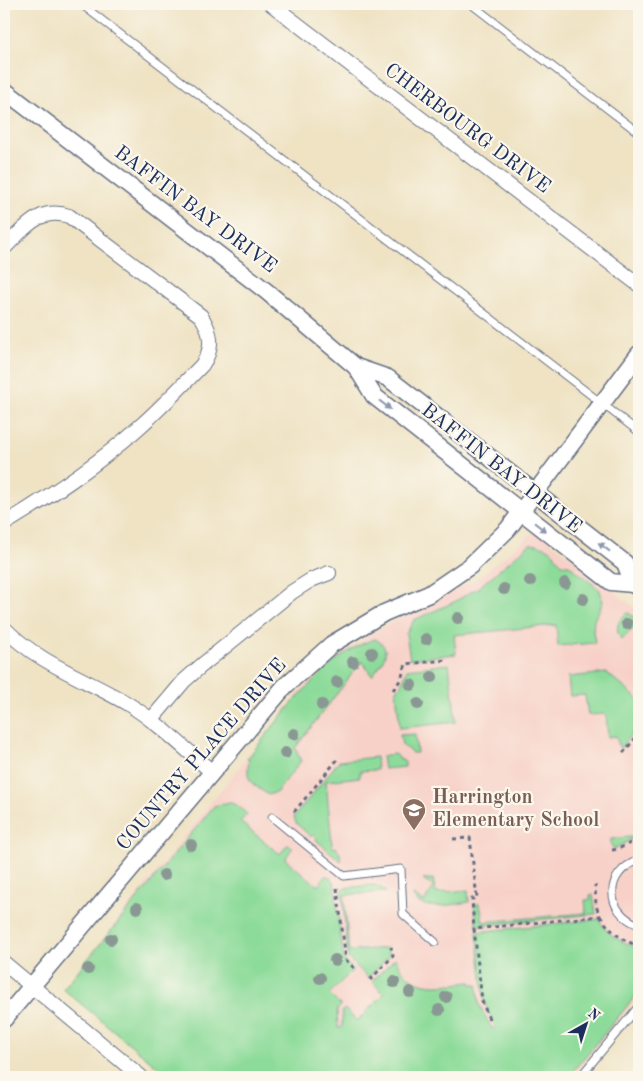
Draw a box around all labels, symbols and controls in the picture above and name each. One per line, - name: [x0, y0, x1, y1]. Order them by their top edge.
- street label: CHERBOURG DRIVE: [381, 60, 553, 198]
- street label: BAFFIN BAY DRIVE: [110, 143, 280, 277]
- one-way arrow: [379, 400, 392, 410]
- street label: BAFFIN BAY DRIVE: [417, 400, 585, 538]
- one-way arrow: [534, 522, 547, 533]
- one-way arrow: [597, 542, 611, 552]
- street label: COUNTRY PLACE DRIVE: [113, 655, 291, 855]
- place label: Harrington Elementary School: [432, 788, 599, 831]
- school or university icon: Harrington Elementary School: [401, 797, 427, 831]
- north arrow: [560, 998, 610, 1048]
- text: N: [585, 1006, 602, 1024]

